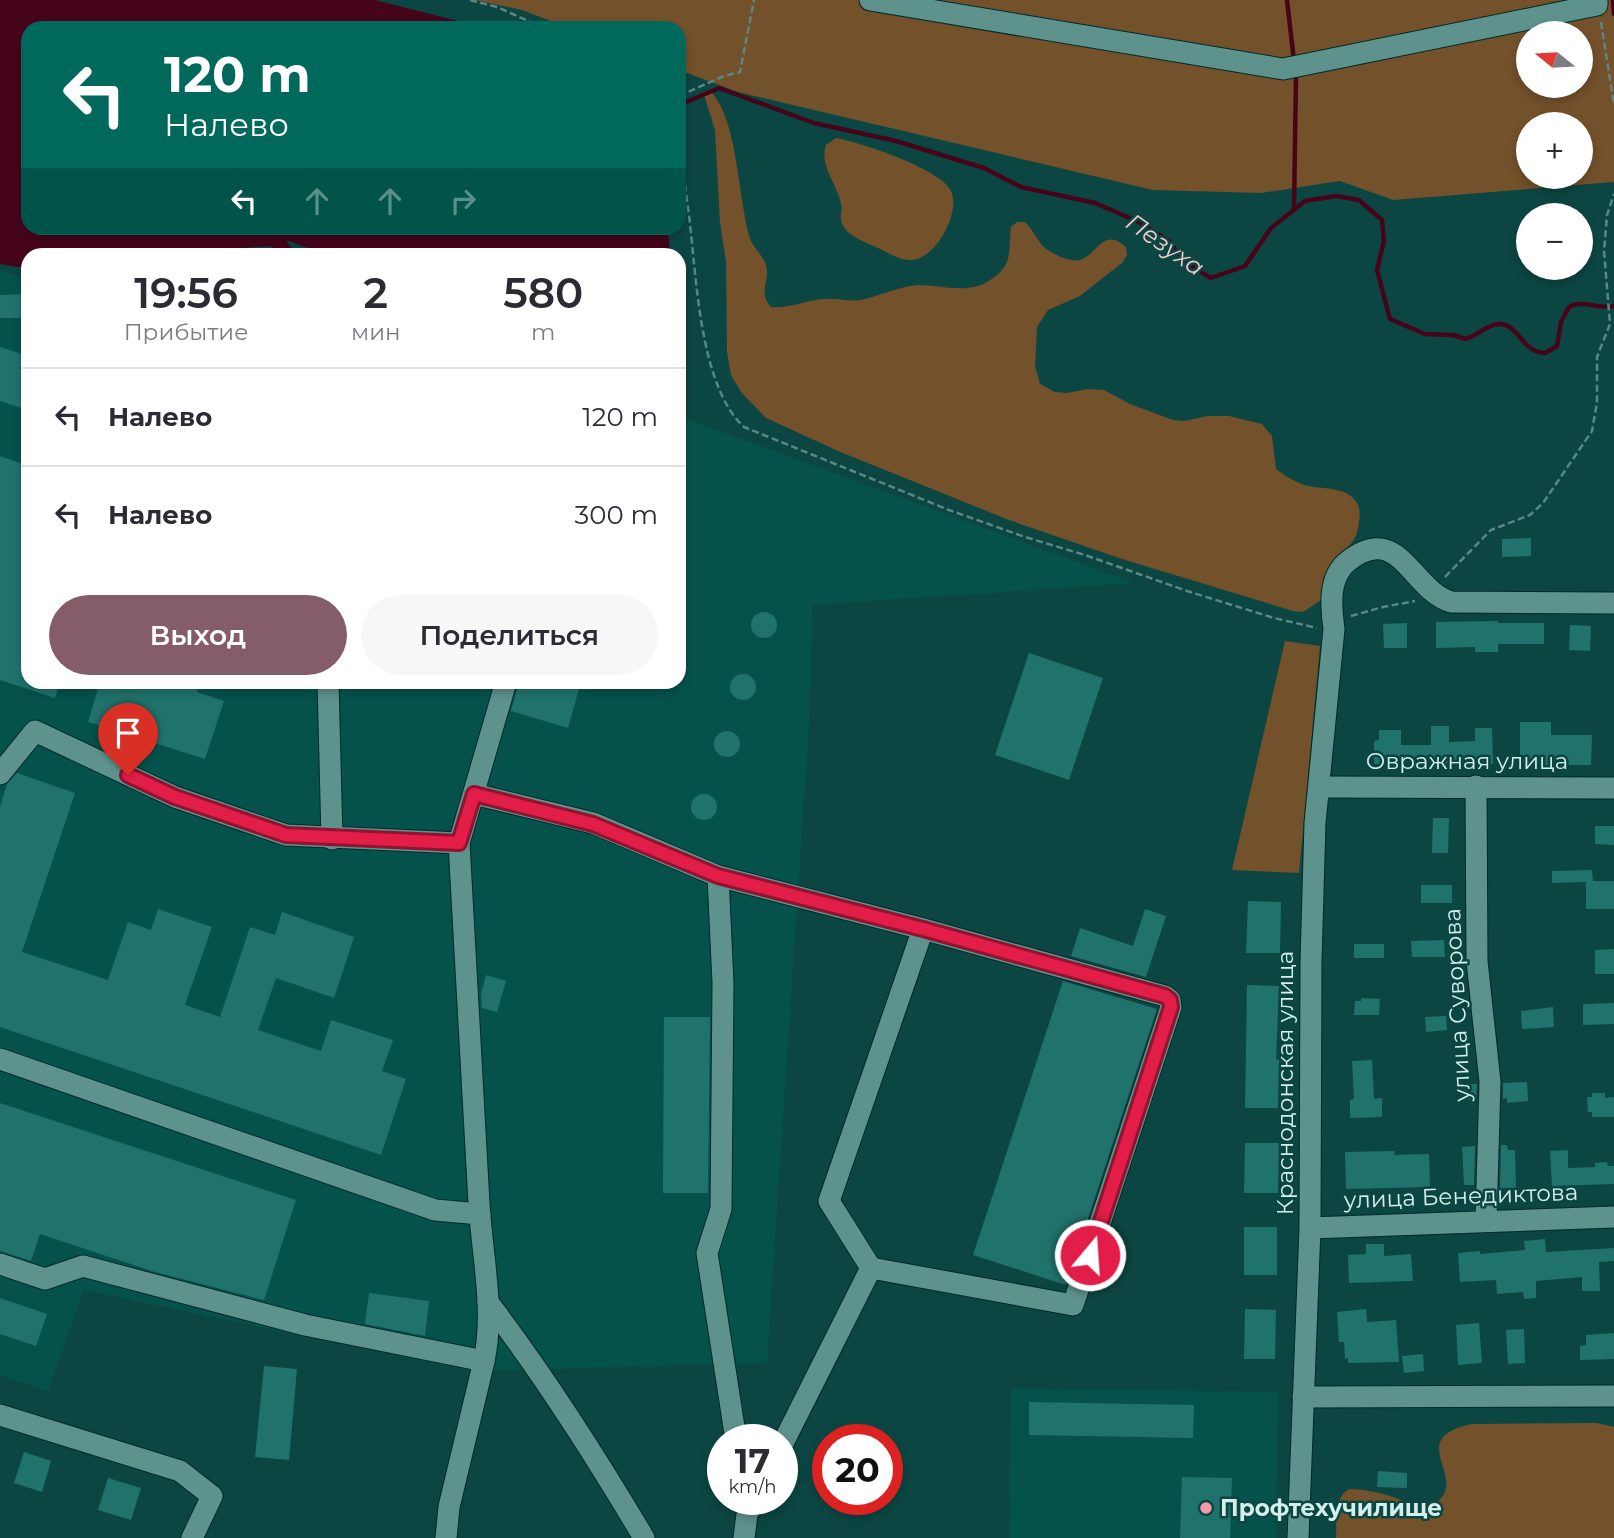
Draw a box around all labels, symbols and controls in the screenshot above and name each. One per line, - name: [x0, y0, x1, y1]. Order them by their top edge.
- north arrow: [1516, 21, 1592, 98]
- map controls: [1516, 21, 1593, 280]
- text: 120 m: [164, 45, 311, 104]
- icon: left: [49, 49, 140, 140]
- text: Налево: [164, 105, 289, 144]
- button: +: [1516, 112, 1593, 189]
- icon: left: [225, 182, 263, 220]
- icon: ahead: [298, 182, 336, 220]
- icon: ahead: [371, 182, 409, 220]
- icon: right: [444, 182, 482, 220]
- button: −: [1516, 203, 1593, 280]
- water label: Пезуха: [1121, 207, 1210, 282]
- text: 19:56: [134, 267, 238, 319]
- text: 2: [364, 267, 388, 319]
- text: 580: [503, 267, 583, 319]
- text: Прибытие: [124, 318, 248, 346]
- text: мин: [351, 318, 401, 346]
- text: m: [531, 318, 555, 346]
- icon: left: [49, 398, 87, 436]
- text: Налево: [108, 401, 212, 433]
- text: 120 m: [582, 401, 658, 433]
- icon: left: [49, 496, 87, 534]
- text: Налево: [108, 499, 212, 531]
- text: 300 m: [575, 499, 658, 531]
- button: Выход: [49, 595, 347, 675]
- button: Поделиться: [361, 595, 658, 675]
- pin: [98, 703, 158, 775]
- icon: arrive: [109, 714, 147, 752]
- street label: Овражная улица: [1366, 747, 1568, 775]
- street label: улица Суворова: [1438, 908, 1476, 1103]
- street label: Краснодонская улица: [1271, 951, 1299, 1215]
- street label: улица Бенедиктова: [1342, 1178, 1579, 1214]
- position arrow: [1053, 1218, 1127, 1292]
- speed limit sign: 20: [812, 1424, 903, 1515]
- text: 17: [735, 1439, 770, 1482]
- text: km/h: [728, 1476, 777, 1498]
- place label: Профтехучилище: [1220, 1494, 1442, 1522]
- marker: Профтехучилище: [1198, 1500, 1214, 1516]

